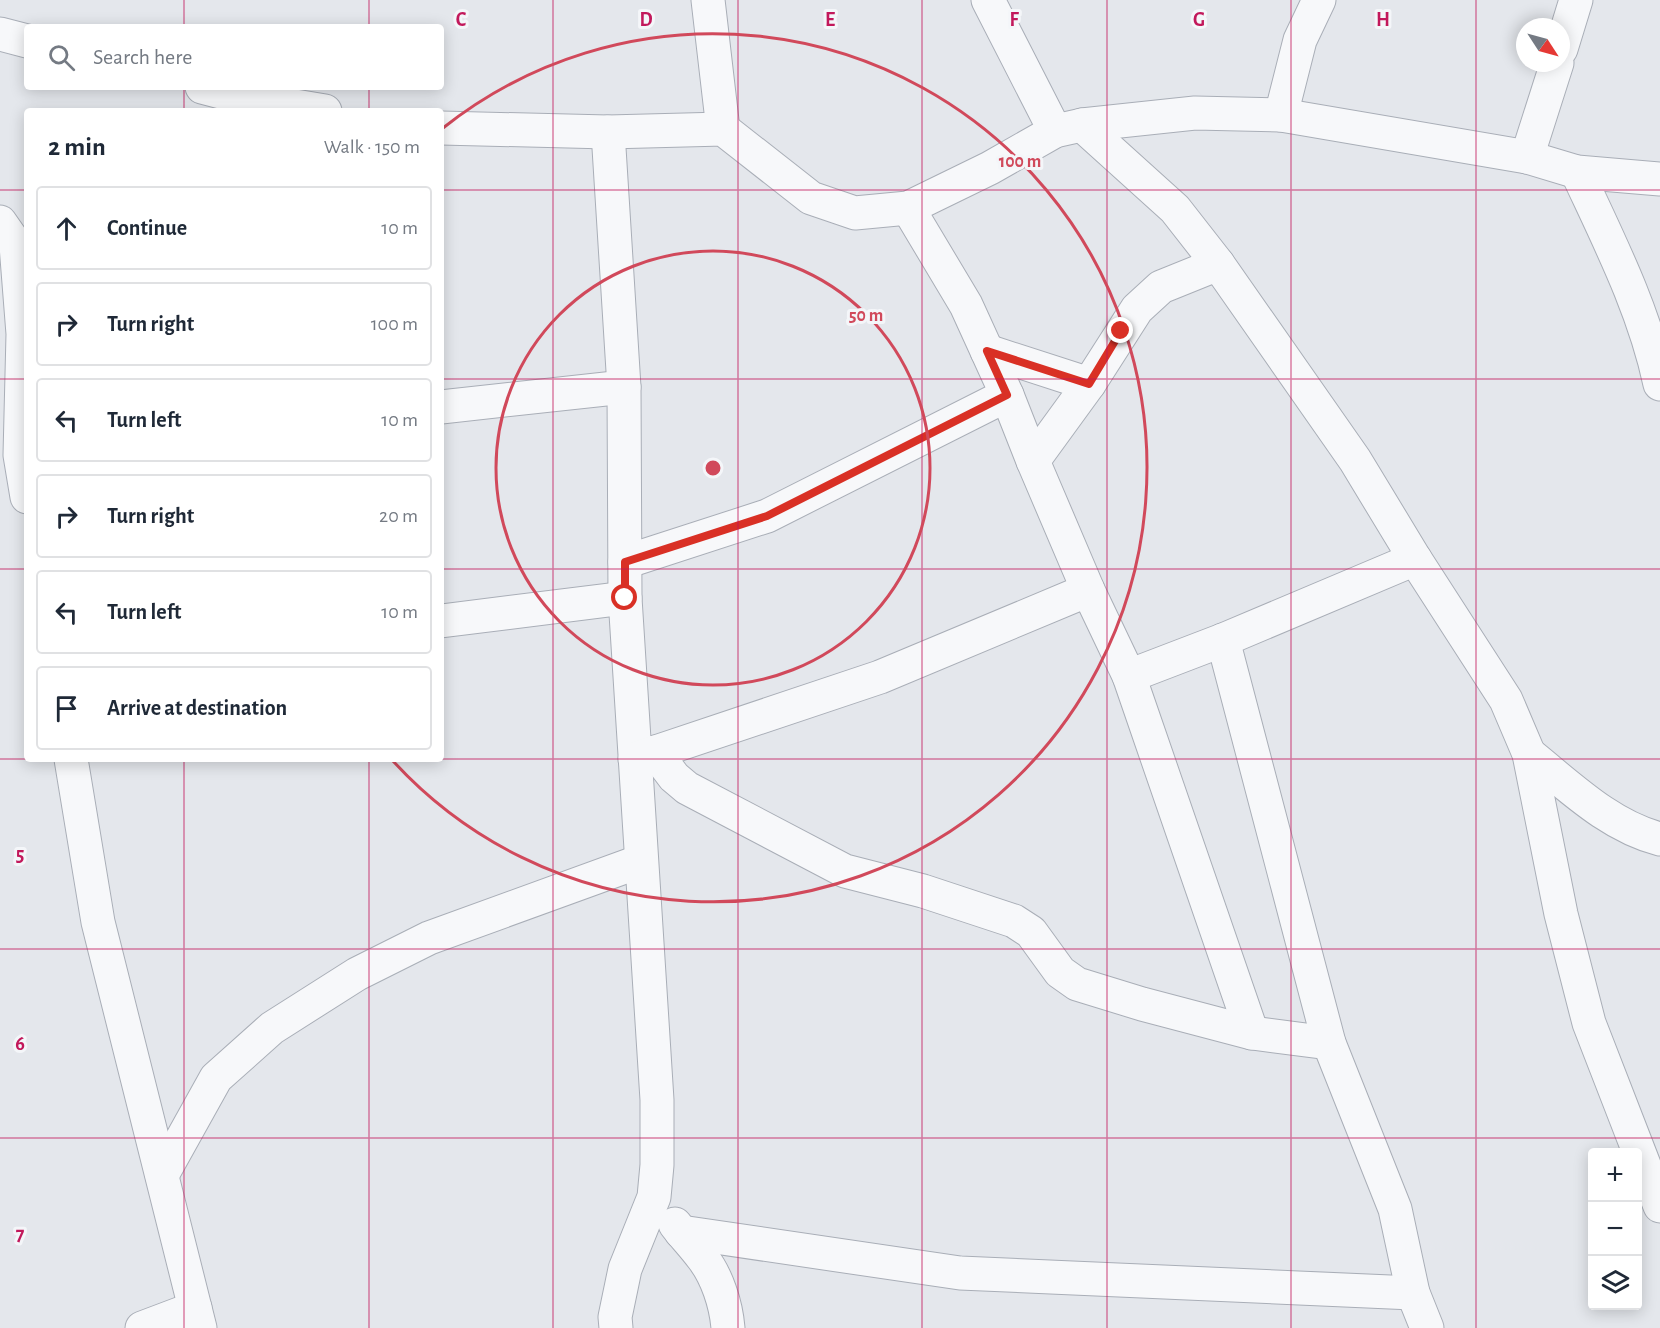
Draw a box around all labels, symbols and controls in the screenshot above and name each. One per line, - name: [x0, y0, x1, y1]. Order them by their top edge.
- text: C: [456, 10, 467, 30]
- text: D: [639, 10, 653, 30]
- text: E: [825, 10, 835, 30]
- text: F: [1009, 10, 1019, 30]
- text: G: [1193, 10, 1205, 30]
- text: H: [1376, 10, 1390, 30]
- north arrow: [1516, 18, 1570, 72]
- search box: [24, 24, 444, 90]
- icon: search: [45, 41, 78, 74]
- text: Search here: [93, 46, 192, 68]
- text: 2 min: [48, 134, 106, 160]
- text: Walk · 150 m: [324, 137, 420, 157]
- text: 100 m: [999, 153, 1041, 171]
- icon: ahead: [50, 212, 83, 245]
- text: Continue: [107, 217, 187, 239]
- text: 10 m: [381, 218, 418, 238]
- text: 50 m: [849, 307, 883, 325]
- icon: right: [50, 308, 83, 341]
- text: Turn right: [107, 313, 194, 335]
- text: 100 m: [371, 314, 418, 334]
- route end: [1107, 317, 1133, 343]
- icon: left: [50, 404, 83, 437]
- text: Turn left: [107, 409, 181, 431]
- text: 10 m: [381, 410, 418, 430]
- centre of rings: [703, 458, 723, 478]
- icon: right: [50, 500, 83, 533]
- text: Turn right: [107, 505, 194, 527]
- text: 20 m: [379, 506, 418, 526]
- route start: [611, 584, 637, 610]
- icon: left: [50, 596, 83, 629]
- text: Turn left: [107, 601, 181, 623]
- text: 10 m: [381, 602, 418, 622]
- icon: arrive: [50, 692, 83, 725]
- text: Arrive at destination: [107, 697, 287, 719]
- text: 5: [16, 845, 24, 865]
- text: 6: [15, 1034, 25, 1054]
- map controls: [1588, 1148, 1642, 1310]
- button: +: [1588, 1148, 1642, 1202]
- button: −: [1588, 1202, 1642, 1256]
- text: 7: [16, 1224, 25, 1244]
- button: layers: [1588, 1256, 1642, 1310]

